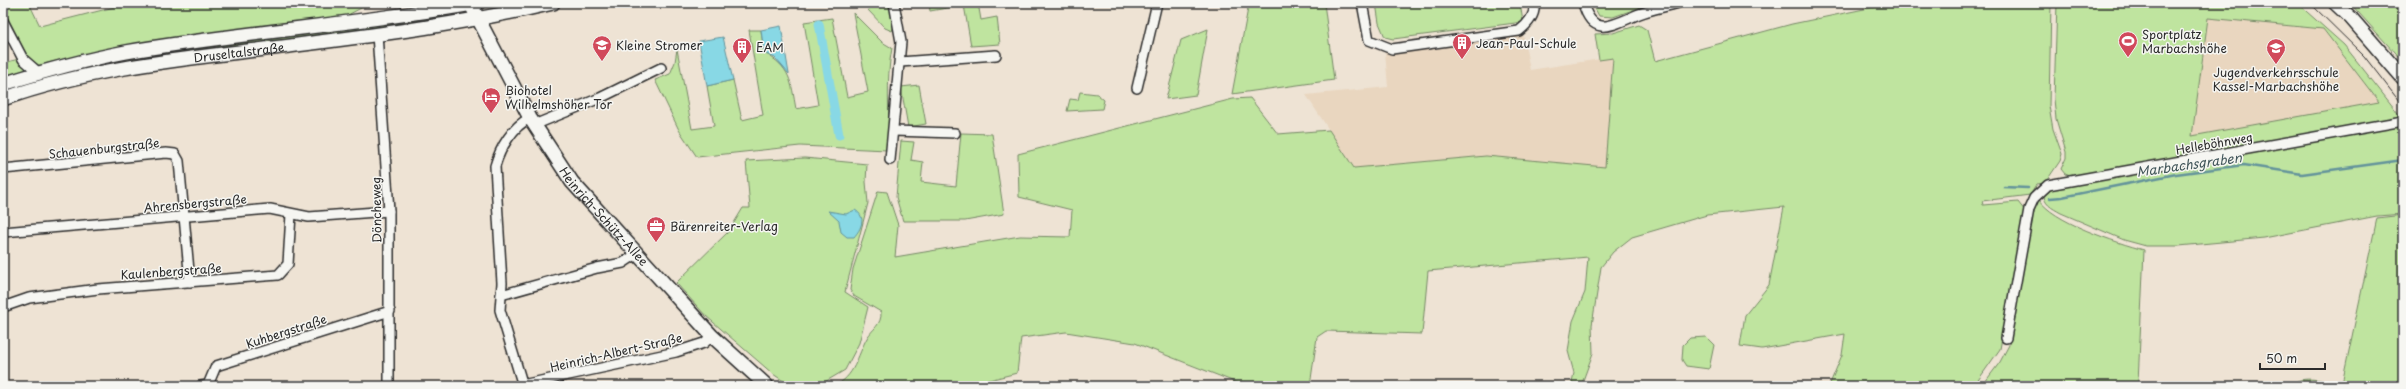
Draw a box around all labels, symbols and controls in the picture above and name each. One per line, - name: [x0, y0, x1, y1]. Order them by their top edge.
- place label: Sportplatz Marbachshöhe: [2142, 25, 2227, 57]
- sports icon: Sportplatz Marbachshöhe: [2117, 30, 2139, 58]
- building icon: Jean-Paul-Schule: [1451, 32, 1473, 60]
- school or university icon: Kleine Stromer: [591, 34, 613, 62]
- place label: Jean-Paul-Schule: [1476, 34, 1577, 52]
- place label: Kleine Stromer: [616, 36, 703, 54]
- building icon: EAM: [731, 36, 753, 64]
- school or university icon: Jugendverkehrsschule Kassel-Marbachshöhe: [2265, 37, 2287, 65]
- street label: Druseltalstraße: [193, 38, 285, 67]
- place label: EAM: [756, 38, 784, 56]
- place label: Jugendverkehrsschule Kassel-Marbachshöhe: [2213, 63, 2339, 95]
- place label: Biohotel Wilhelmshöher Tor: [505, 81, 612, 113]
- hotel icon: Biohotel Wilhelmshöher Tor: [480, 86, 502, 114]
- street label: Helleböhnweg: [2174, 127, 2254, 159]
- street label: Schauenburgstraße: [48, 133, 160, 163]
- water label: Marbachsgraben: [2135, 147, 2244, 181]
- street label: Heinrich-Schütz-Allee: [555, 163, 653, 270]
- street label: Döncheweg: [366, 177, 386, 243]
- street label: Ahrensbergstraße: [143, 190, 247, 216]
- office icon: Bärenreiter-Verlag: [645, 215, 667, 243]
- place label: Bärenreiter-Verlag: [670, 217, 778, 235]
- street label: Kaulenbergstraße: [120, 258, 222, 284]
- street label: Kuhbergstraße: [243, 309, 329, 353]
- street label: Heinrich-Albert-Straße: [548, 328, 684, 376]
- scale bar: [2260, 345, 2325, 371]
- text: 50 m: [2266, 349, 2297, 367]

